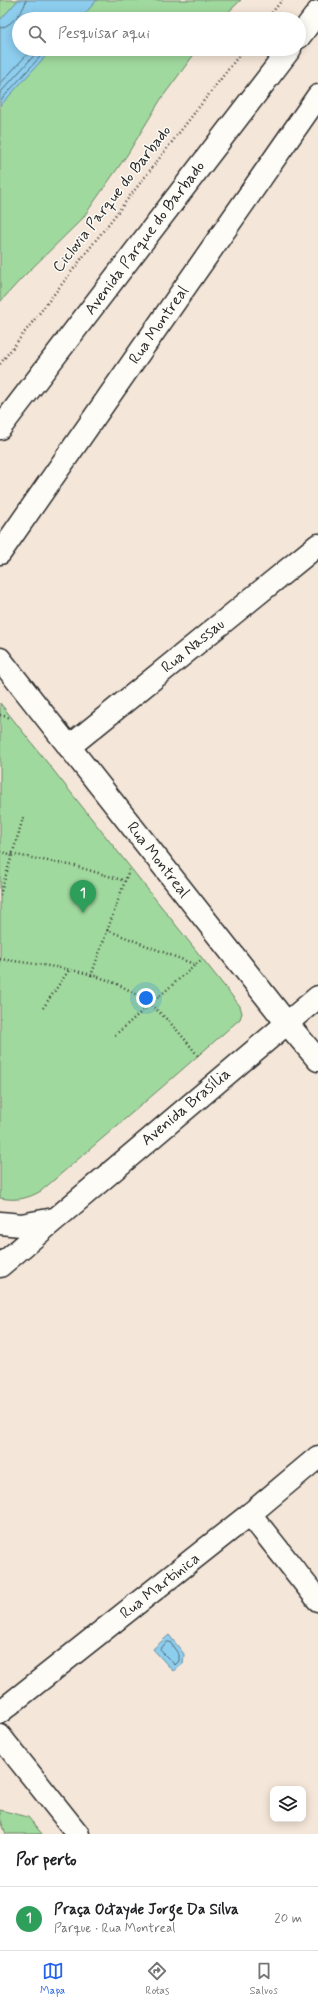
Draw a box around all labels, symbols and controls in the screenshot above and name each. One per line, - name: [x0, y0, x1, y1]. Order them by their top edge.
- search box: [12, 12, 306, 56]
- icon: search: [26, 23, 48, 45]
- text: Pesquisar aqui: [58, 24, 150, 44]
- street label: Ciclovia Parque do Barbado: [48, 121, 176, 277]
- street label: Avenida Parque do Barbado: [80, 157, 210, 319]
- street label: Rua Montreal: [124, 282, 194, 368]
- street label: Rua Nassau: [157, 614, 229, 678]
- street label: Rua Montreal: [122, 818, 194, 902]
- pin: 1: [70, 880, 96, 913]
- your location: [136, 988, 156, 1008]
- street label: Avenida Brasília: [137, 1063, 235, 1151]
- street label: Rua Martinica: [116, 1548, 204, 1624]
- map controls: [270, 1786, 306, 1822]
- button: layers: [270, 1786, 306, 1822]
- text: Por perto: [16, 1849, 77, 1871]
- text: Praça Octayde Jorge Da Silva: [54, 1900, 239, 1920]
- text: 1: [26, 1910, 32, 1927]
- text: 20 m: [274, 1910, 302, 1927]
- text: Parque · Rua Montreal: [54, 1920, 176, 1937]
- tab: Mapa: [40, 1960, 65, 1998]
- tab: Rotas: [145, 1960, 169, 1998]
- tab: Salvos: [250, 1960, 278, 1998]

